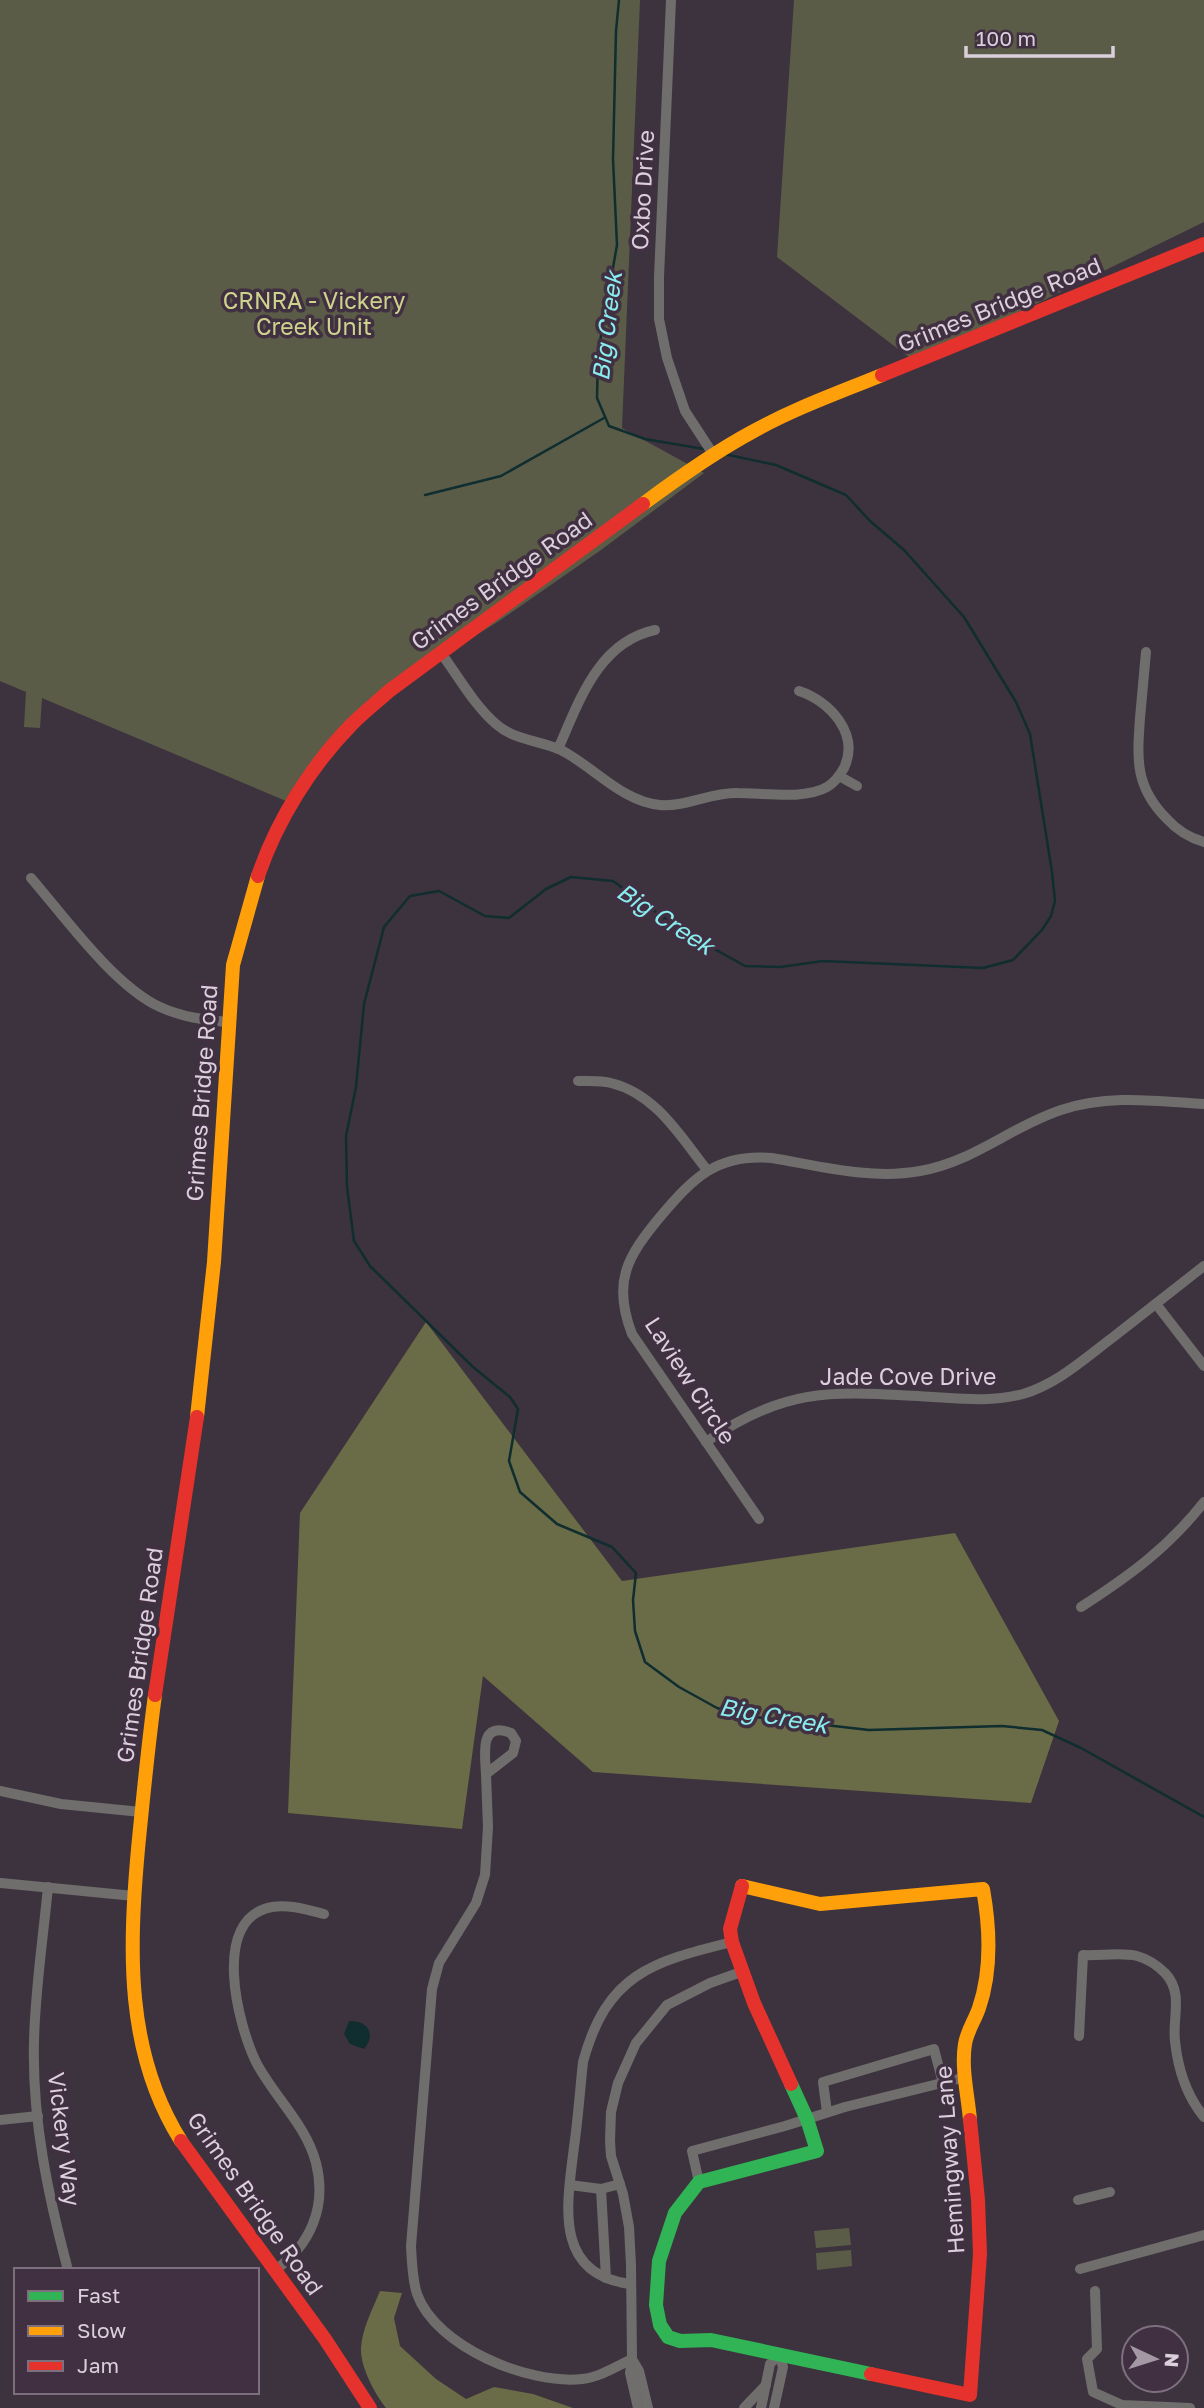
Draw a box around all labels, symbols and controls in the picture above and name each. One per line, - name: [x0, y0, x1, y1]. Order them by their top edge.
- scale bar: [966, 14, 1113, 58]
- text: 100 m: [976, 25, 1036, 51]
- street label: Oxbo Drive: [625, 129, 659, 251]
- street label: Grimes Bridge Road: [893, 250, 1105, 358]
- water label: Big Creek: [585, 267, 628, 383]
- park label: CRNRA - Vickery Creek Unit: [223, 286, 405, 340]
- street label: Grimes Bridge Road: [405, 505, 597, 655]
- water label: Big Creek: [611, 876, 722, 962]
- street label: Grimes Bridge Road: [179, 984, 223, 1202]
- street label: Laview Circle: [640, 1311, 742, 1449]
- street label: Jade Cove Drive: [820, 1362, 996, 1390]
- street label: Grimes Bridge Road: [110, 1545, 168, 1765]
- water label: Big Creek: [717, 1691, 833, 1740]
- street label: Hemingway Lane: [928, 2065, 970, 2255]
- street label: Vickery Way: [43, 2070, 87, 2208]
- street label: Grimes Bridge Road: [182, 2106, 330, 2300]
- legend: [14, 2268, 259, 2394]
- text: Fast: [77, 2282, 120, 2308]
- text: Slow: [77, 2317, 126, 2343]
- north arrow: [1120, 2324, 1190, 2394]
- text: Jam: [77, 2352, 119, 2378]
- text: N: [1160, 2352, 1184, 2368]

